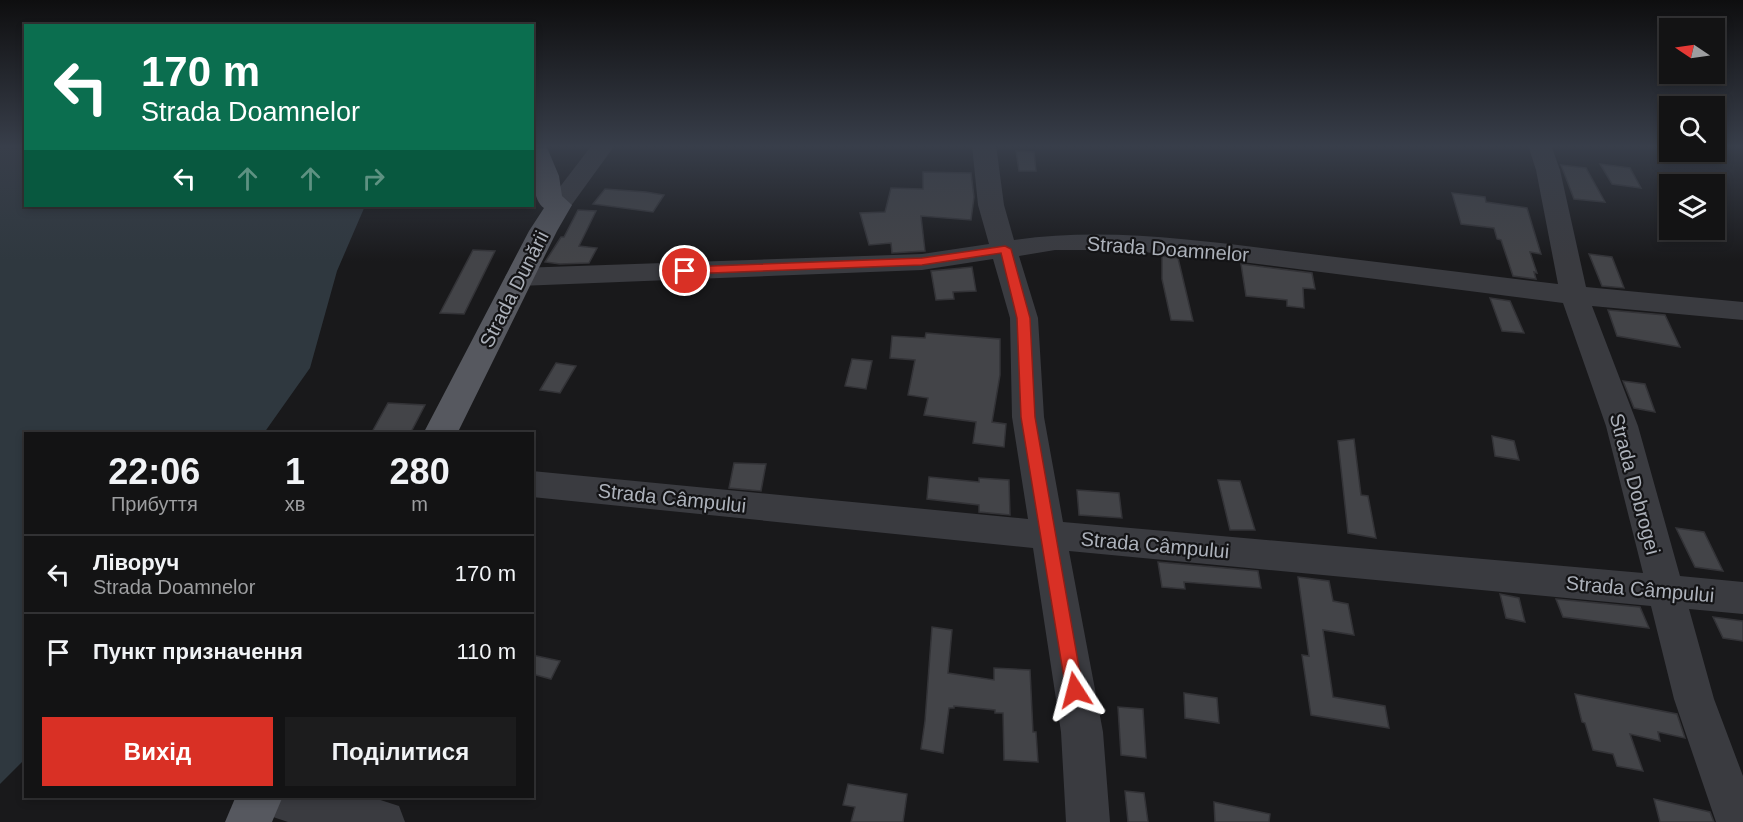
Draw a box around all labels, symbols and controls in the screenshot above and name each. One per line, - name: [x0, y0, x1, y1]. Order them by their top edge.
- north arrow: [1659, 18, 1725, 84]
- map controls: [1659, 18, 1725, 240]
- icon: left: [42, 48, 120, 126]
- text: 170 m: [141, 48, 260, 95]
- button: search: [1659, 96, 1725, 162]
- text: Strada Doamnelor: [141, 97, 360, 127]
- icon: left: [168, 162, 201, 195]
- icon: ahead: [231, 162, 264, 195]
- icon: ahead: [294, 162, 327, 195]
- icon: right: [357, 162, 390, 195]
- button: layers: [1659, 174, 1725, 240]
- street label: Strada Dunării: [475, 227, 553, 351]
- street label: Strada Doamnelor: [1086, 232, 1250, 266]
- pin: [659, 245, 710, 296]
- icon: arrive: [668, 254, 701, 287]
- street label: Strada Dobrogei: [1606, 411, 1664, 557]
- text: 22:06: [108, 451, 200, 492]
- text: 1: [285, 451, 305, 492]
- text: 280: [390, 451, 450, 492]
- street label: Strada Câmpului: [597, 479, 747, 517]
- text: Прибуття: [111, 493, 198, 515]
- text: хв: [285, 493, 305, 515]
- text: m: [411, 493, 428, 515]
- street label: Strada Câmpului: [1080, 528, 1230, 562]
- text: Ліворуч: [93, 550, 179, 575]
- icon: left: [42, 558, 75, 591]
- text: 170 m: [455, 561, 516, 586]
- street label: Strada Câmpului: [1565, 572, 1715, 606]
- text: Strada Doamnelor: [93, 576, 255, 598]
- icon: arrive: [42, 636, 75, 669]
- text: Пункт призначення: [93, 639, 303, 664]
- text: 110 m: [456, 639, 516, 664]
- position arrow: [1043, 658, 1107, 722]
- button: Вихід: [42, 717, 273, 786]
- button: Поділитися: [285, 717, 516, 786]

